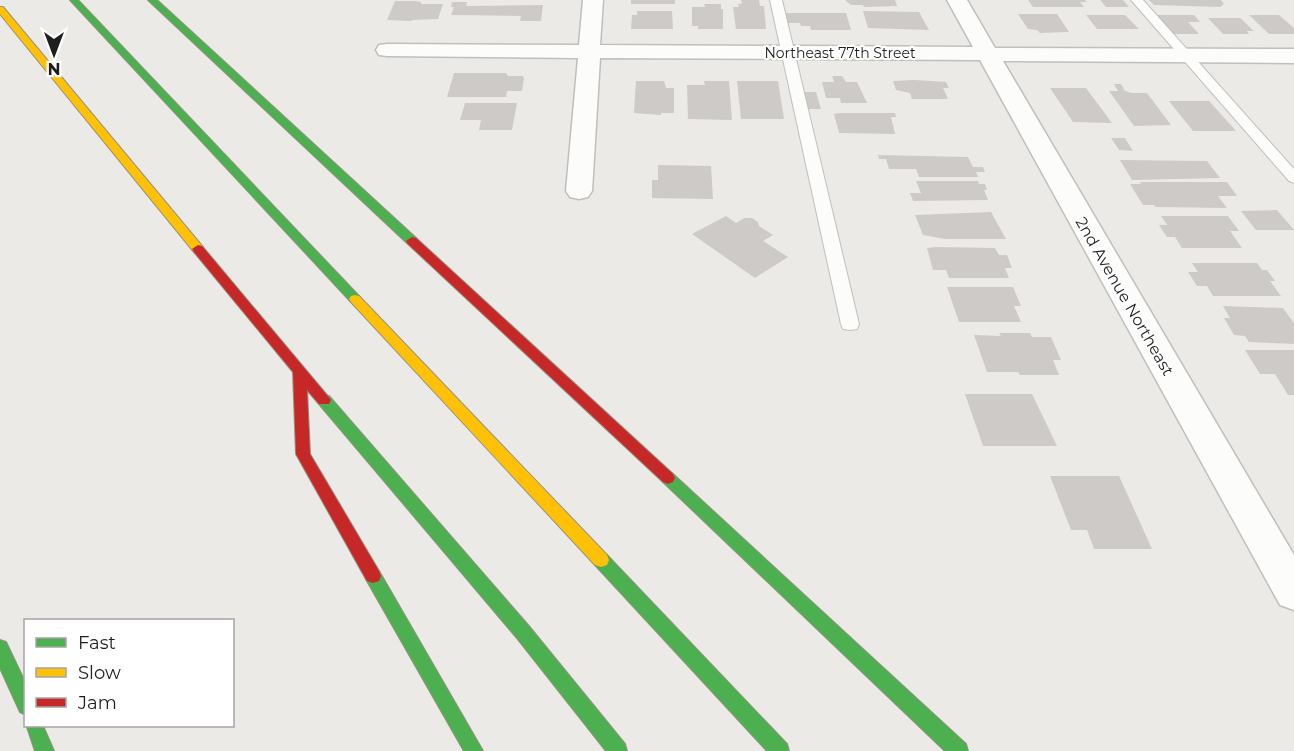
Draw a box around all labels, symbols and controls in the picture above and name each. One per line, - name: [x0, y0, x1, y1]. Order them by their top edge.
- north arrow: [24, 24, 84, 84]
- street label: Northeast 77th Street: [764, 44, 916, 62]
- text: N: [48, 59, 60, 78]
- street label: 2nd Avenue Northeast: [1071, 214, 1178, 379]
- legend: [24, 619, 234, 727]
- text: Fast: [78, 632, 116, 654]
- text: Slow: [78, 662, 121, 684]
- text: Jam: [77, 692, 117, 714]

